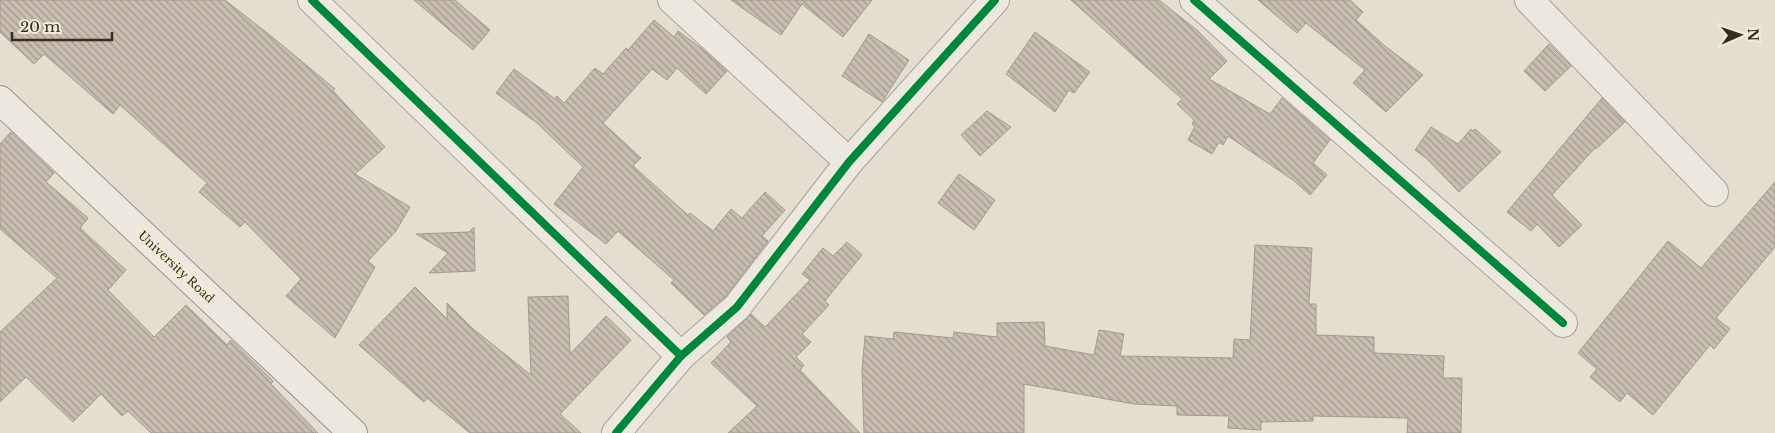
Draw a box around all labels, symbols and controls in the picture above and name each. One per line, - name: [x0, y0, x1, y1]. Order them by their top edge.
- scale bar: [12, 10, 112, 42]
- north arrow: [1715, 10, 1765, 60]
- text: 20 m: [20, 17, 60, 36]
- text: N: [1744, 28, 1762, 41]
- street label: University Road: [135, 228, 218, 306]

